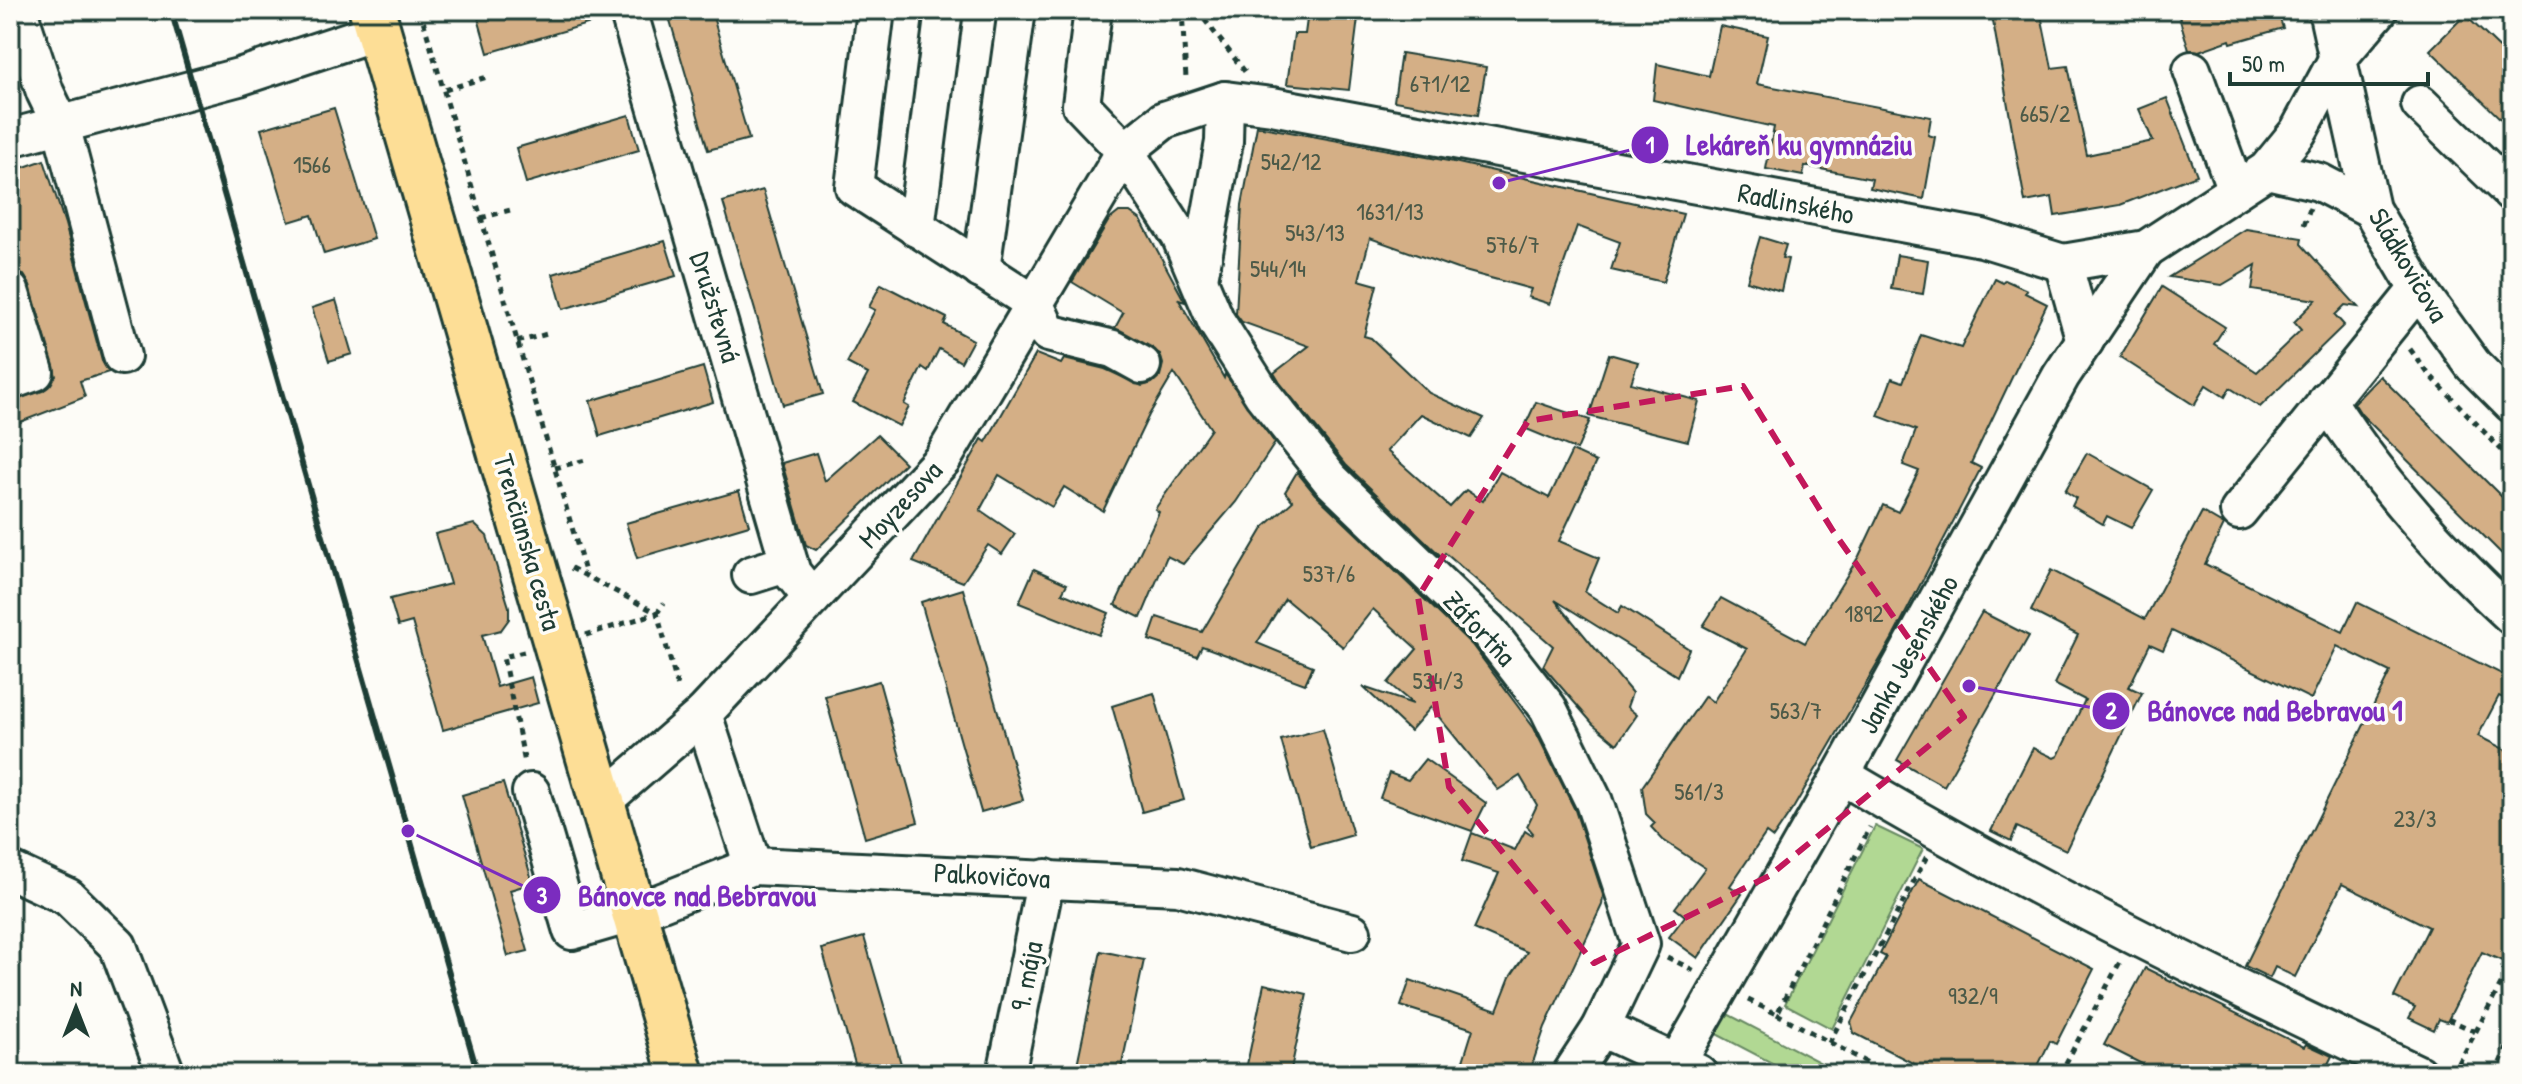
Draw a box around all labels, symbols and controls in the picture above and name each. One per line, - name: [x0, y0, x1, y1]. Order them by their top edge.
- scale bar: [2230, 36, 2428, 86]
- text: 50 m: [2242, 47, 2285, 79]
- house number: 671/12: [1410, 67, 1470, 99]
- house number: 665/2: [2020, 97, 2070, 129]
- callout: Lekáreň ku gymnáziu: [1630, 118, 1928, 172]
- text: Lekáreň ku gymnáziu: [1686, 124, 1912, 165]
- text: 1: [1646, 128, 1655, 160]
- house number: 542/12: [1261, 145, 1321, 177]
- house number: 1566: [293, 148, 331, 180]
- street label: Radlinského: [1735, 173, 1857, 233]
- house number: 1631/13: [1356, 195, 1424, 227]
- street label: Sládkovičova: [2360, 201, 2458, 329]
- house number: 543/13: [1285, 216, 1345, 248]
- house number: 576/7: [1486, 228, 1540, 260]
- street label: Družstevná: [681, 247, 751, 367]
- house number: 544/14: [1250, 252, 1306, 284]
- street label: Trenčianska cesta: [485, 449, 571, 635]
- street label: Moyzesova: [850, 452, 950, 556]
- house number: 537/6: [1303, 557, 1355, 589]
- street label: Janka Jesenského: [1849, 568, 1967, 740]
- street label: Záfortňa: [1435, 582, 1525, 674]
- house number: 1892: [1844, 597, 1884, 629]
- house number: 534/3: [1413, 664, 1463, 696]
- callout: Bánovce nad Bebravou 1: [2091, 684, 2418, 738]
- text: Bánovce nad Bebravou 1: [2147, 690, 2403, 730]
- house number: 563/7: [1770, 694, 1822, 726]
- text: 2: [2105, 694, 2117, 726]
- house number: 561/3: [1674, 775, 1724, 807]
- house number: 23/3: [2394, 802, 2436, 834]
- street label: Palkovičova: [933, 853, 1051, 897]
- callout: Bánovce nad Bebravou: [522, 868, 831, 922]
- text: Bánovce nad Bebravou: [578, 875, 816, 915]
- text: 3: [537, 879, 548, 911]
- street label: 9. mája: [1001, 938, 1051, 1014]
- north arrow: [36, 968, 116, 1048]
- text: N: [70, 973, 82, 1003]
- house number: 932/9: [1948, 979, 1998, 1011]

